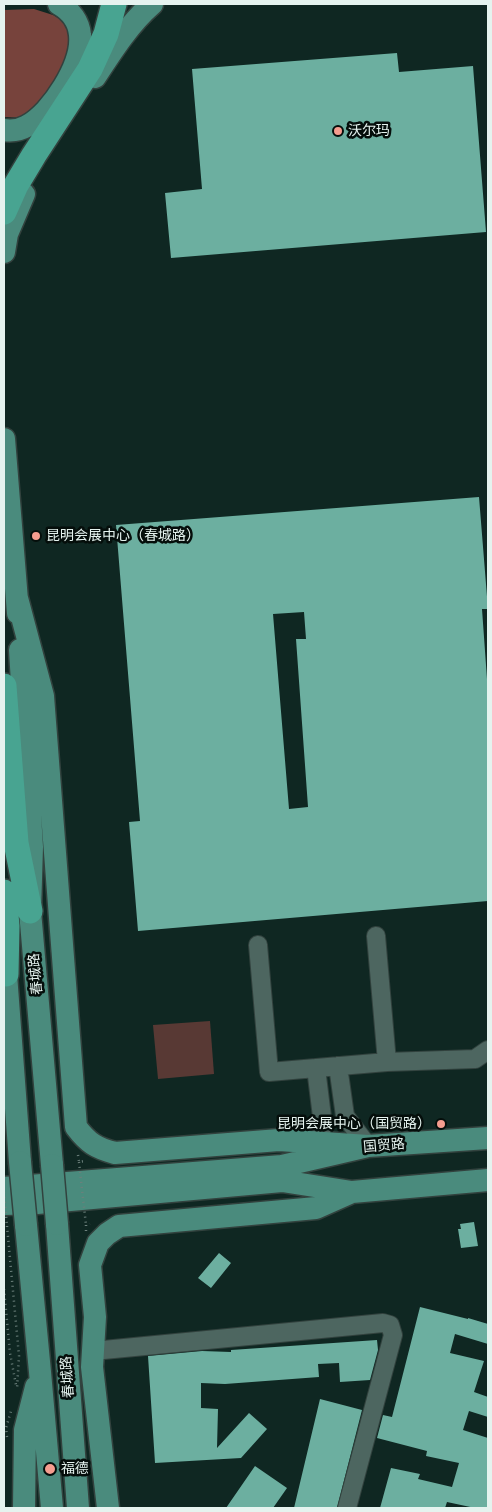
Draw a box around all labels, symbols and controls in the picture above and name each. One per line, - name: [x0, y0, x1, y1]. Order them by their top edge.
- place label: 沃尔玛: [348, 123, 390, 139]
- marker: 沃尔玛: [332, 125, 344, 137]
- place label: 昆明会展中心（春城路）: [46, 528, 200, 544]
- marker: 昆明会展中心（春城路）: [30, 530, 42, 542]
- street label: 春城路: [26, 952, 46, 996]
- place label: 昆明会展中心（国贸路）: [277, 1116, 431, 1132]
- marker: 昆明会展中心（国贸路）: [435, 1118, 447, 1130]
- street label: 国贸路: [362, 1136, 406, 1156]
- street label: 春城路: [58, 1355, 78, 1399]
- place label: 福德: [61, 1461, 89, 1477]
- marker: 福德: [43, 1462, 57, 1476]

